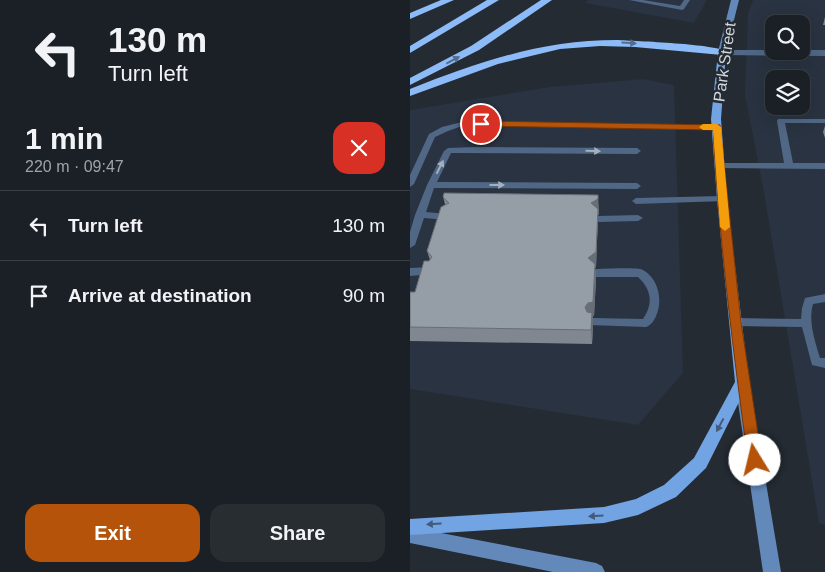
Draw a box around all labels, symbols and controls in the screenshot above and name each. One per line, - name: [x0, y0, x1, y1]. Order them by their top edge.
- map controls: [765, 15, 810, 115]
- button: search: [765, 15, 810, 60]
- icon: left: [25, 20, 90, 85]
- text: 130 m: [108, 20, 207, 59]
- street label: Park Street: [711, 21, 739, 103]
- one-way arrow: [621, 40, 637, 48]
- one-way arrow: [446, 56, 461, 64]
- text: Turn left: [108, 61, 188, 86]
- button: layers: [765, 70, 810, 115]
- pin: [460, 103, 502, 145]
- icon: arrive: [467, 110, 495, 138]
- text: 1 min: [25, 122, 103, 155]
- button: close: [333, 122, 385, 174]
- one-way arrow: [585, 147, 601, 155]
- text: 220 m · 09:47: [25, 158, 124, 175]
- one-way arrow: [436, 159, 444, 174]
- one-way arrow: [489, 181, 505, 189]
- icon: left: [25, 212, 53, 240]
- text: Turn left: [68, 215, 143, 236]
- text: 130 m: [332, 215, 385, 236]
- icon: arrive: [25, 282, 53, 310]
- text: Arrive at destination: [68, 285, 252, 306]
- text: 90 m: [343, 285, 385, 306]
- one-way arrow: [716, 418, 724, 432]
- position arrow: [728, 433, 780, 485]
- button: Exit: [25, 504, 200, 562]
- button: Share: [210, 504, 385, 562]
- one-way arrow: [588, 512, 604, 520]
- one-way arrow: [426, 521, 442, 529]

